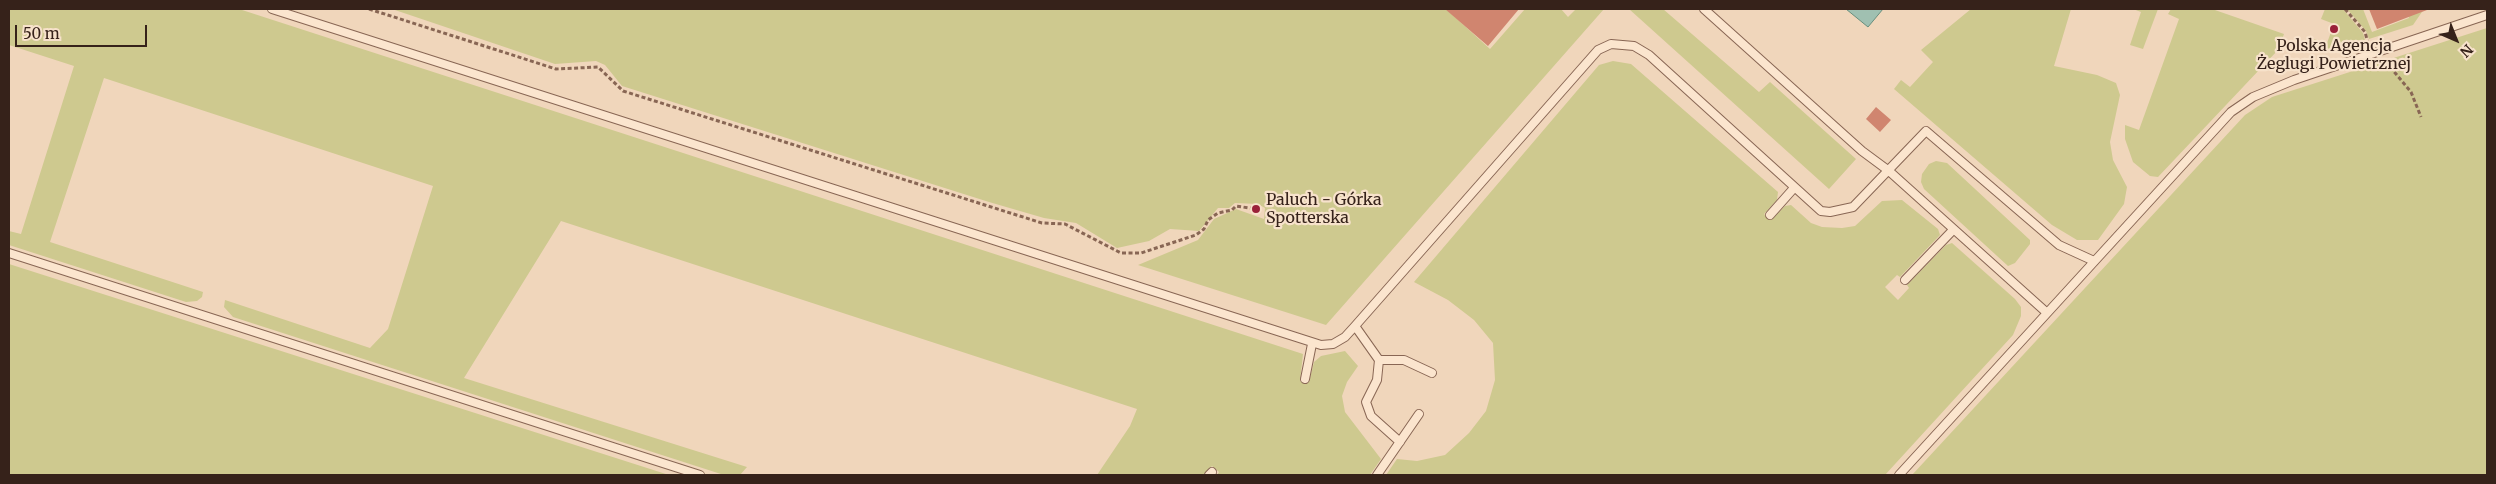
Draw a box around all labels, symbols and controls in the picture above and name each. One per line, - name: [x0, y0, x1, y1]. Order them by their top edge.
- scale bar: [18, 15, 150, 47]
- north arrow: [2431, 15, 2481, 65]
- marker: Polska Agencja Żeglugi Powietrznej: [2328, 23, 2340, 35]
- text: 50 m: [23, 24, 60, 43]
- place label: Polska Agencja Żeglugi Powietrznej: [2257, 36, 2411, 74]
- text: N: [2456, 40, 2477, 61]
- place label: Paluch - Górka Spotterska: [1266, 190, 1382, 228]
- marker: Paluch - Górka Spotterska: [1250, 203, 1262, 215]

